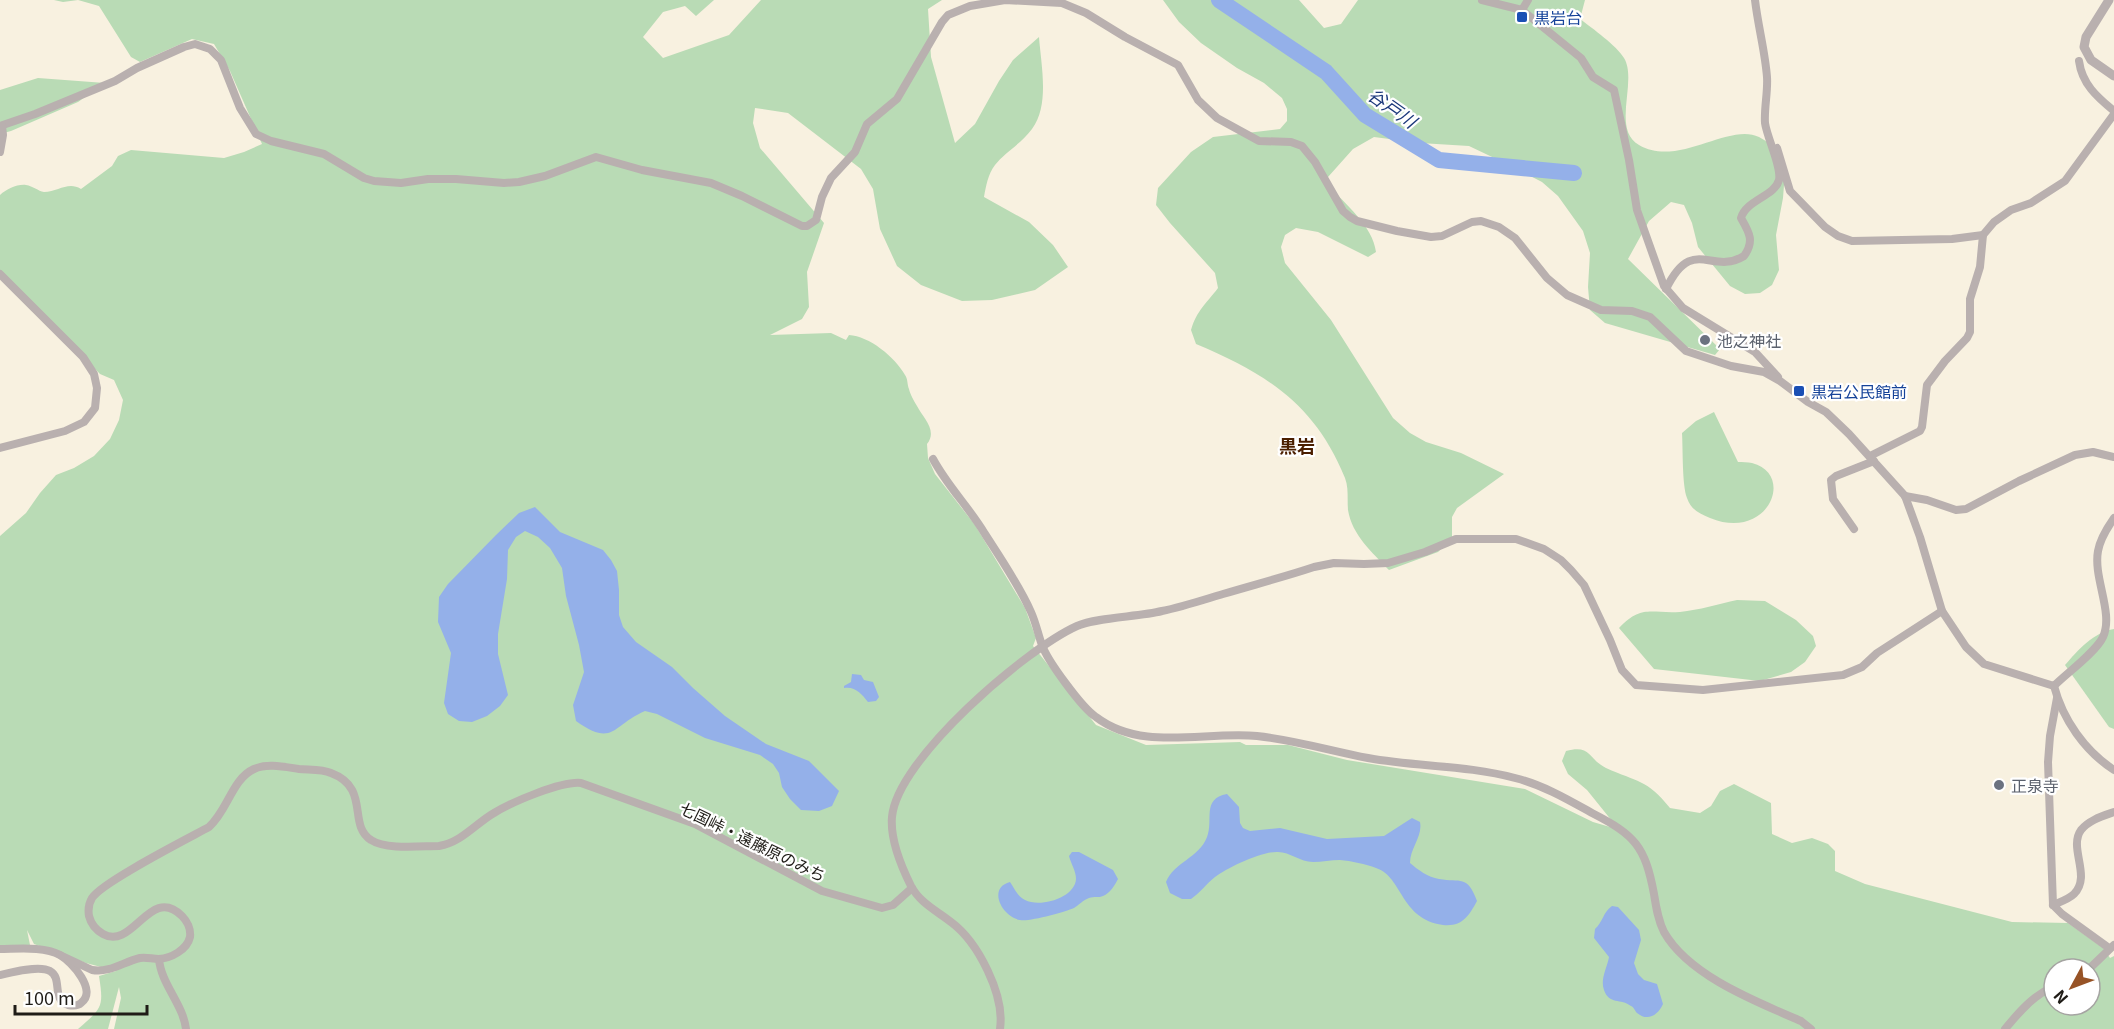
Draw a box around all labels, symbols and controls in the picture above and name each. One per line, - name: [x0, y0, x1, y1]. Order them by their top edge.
- place label: 黒岩台: [1534, 5, 1582, 29]
- marker: 黒岩台: [1515, 10, 1529, 24]
- water label: 谷戸川: [1363, 81, 1424, 134]
- place label: 池之神社: [1717, 328, 1781, 352]
- marker: 池之神社: [1698, 333, 1712, 347]
- place label: 黒岩公民館前: [1811, 379, 1907, 403]
- marker: 黒岩公民館前: [1792, 384, 1806, 398]
- district label: 黒岩: [1279, 432, 1315, 458]
- place label: 正泉寺: [2011, 773, 2059, 797]
- marker: 正泉寺: [1992, 778, 2006, 792]
- street label: 七国峠・遠藤原のみち: [676, 795, 830, 887]
- north arrow: [2042, 957, 2102, 1017]
- scale bar: [15, 978, 147, 1016]
- text: 100 m: [24, 984, 75, 1010]
- text: N: [2047, 985, 2073, 1010]

